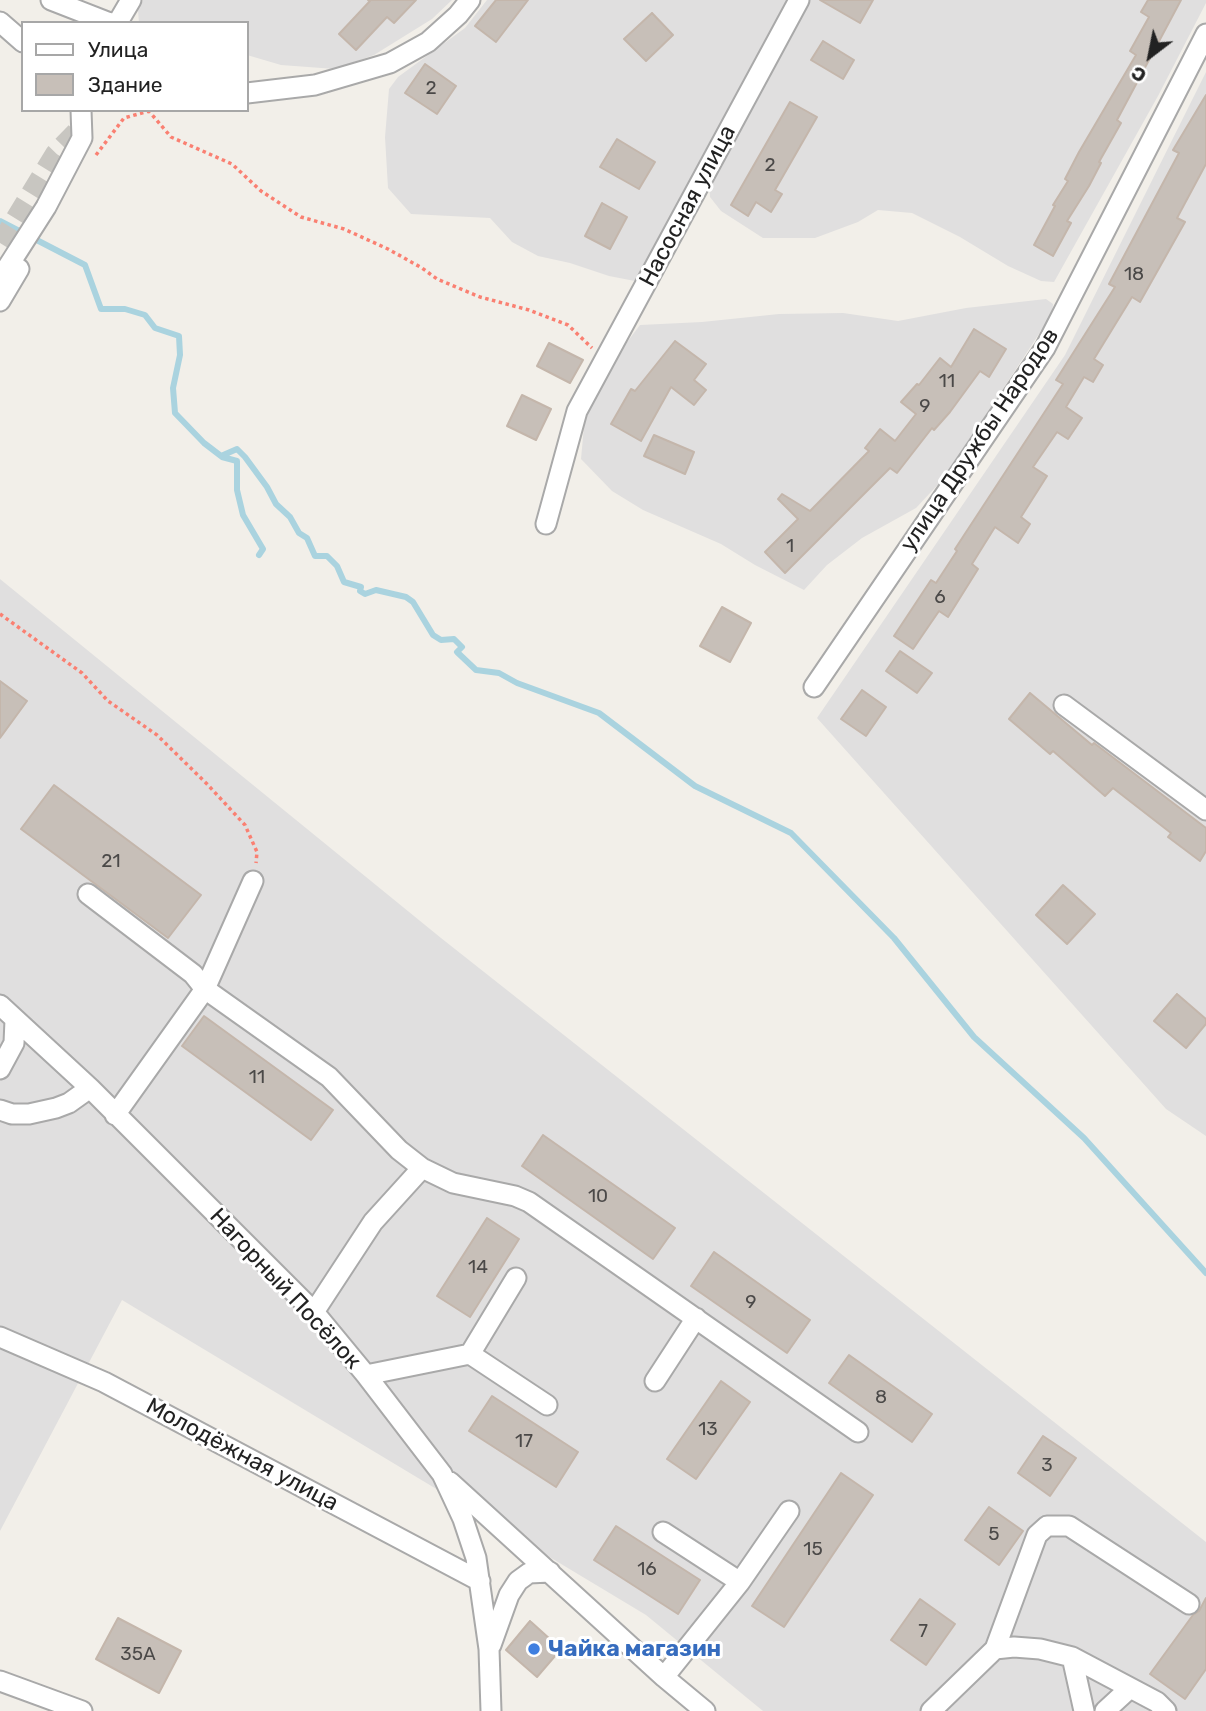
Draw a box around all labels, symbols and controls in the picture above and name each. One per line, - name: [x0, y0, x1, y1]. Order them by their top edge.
- legend: [21, 21, 248, 112]
- north arrow: [1115, 21, 1185, 91]
- text: Улица: [88, 37, 148, 62]
- text: С: [1127, 61, 1150, 88]
- text: Здание: [88, 72, 163, 97]
- house number: 2: [425, 78, 437, 100]
- street label: Насосная улица: [634, 121, 742, 291]
- house number: 2: [764, 155, 776, 177]
- house number: 18: [1124, 264, 1144, 286]
- street label: улица Дружбы Народов: [895, 323, 1065, 557]
- house number: 11: [939, 371, 955, 393]
- house number: 9: [919, 396, 931, 418]
- house number: 1: [786, 536, 794, 558]
- house number: 6: [934, 587, 946, 609]
- house number: 21: [101, 851, 121, 873]
- house number: 11: [249, 1067, 265, 1089]
- house number: 10: [588, 1186, 608, 1208]
- street label: Нагорный Посёлок: [203, 1203, 367, 1375]
- house number: 14: [468, 1257, 488, 1279]
- house number: 9: [745, 1292, 757, 1314]
- house number: 8: [875, 1387, 887, 1409]
- street label: Молодёжная улица: [141, 1393, 343, 1517]
- house number: 13: [698, 1419, 718, 1441]
- house number: 17: [515, 1431, 533, 1453]
- house number: 3: [1041, 1455, 1053, 1477]
- house number: 5: [988, 1524, 1000, 1546]
- house number: 15: [803, 1539, 823, 1561]
- house number: 16: [637, 1559, 657, 1581]
- house number: 7: [918, 1621, 928, 1643]
- place label: Чайка магазин: [548, 1635, 721, 1663]
- marker: Чайка магазин: [526, 1641, 542, 1657]
- house number: 35А: [120, 1644, 156, 1666]

